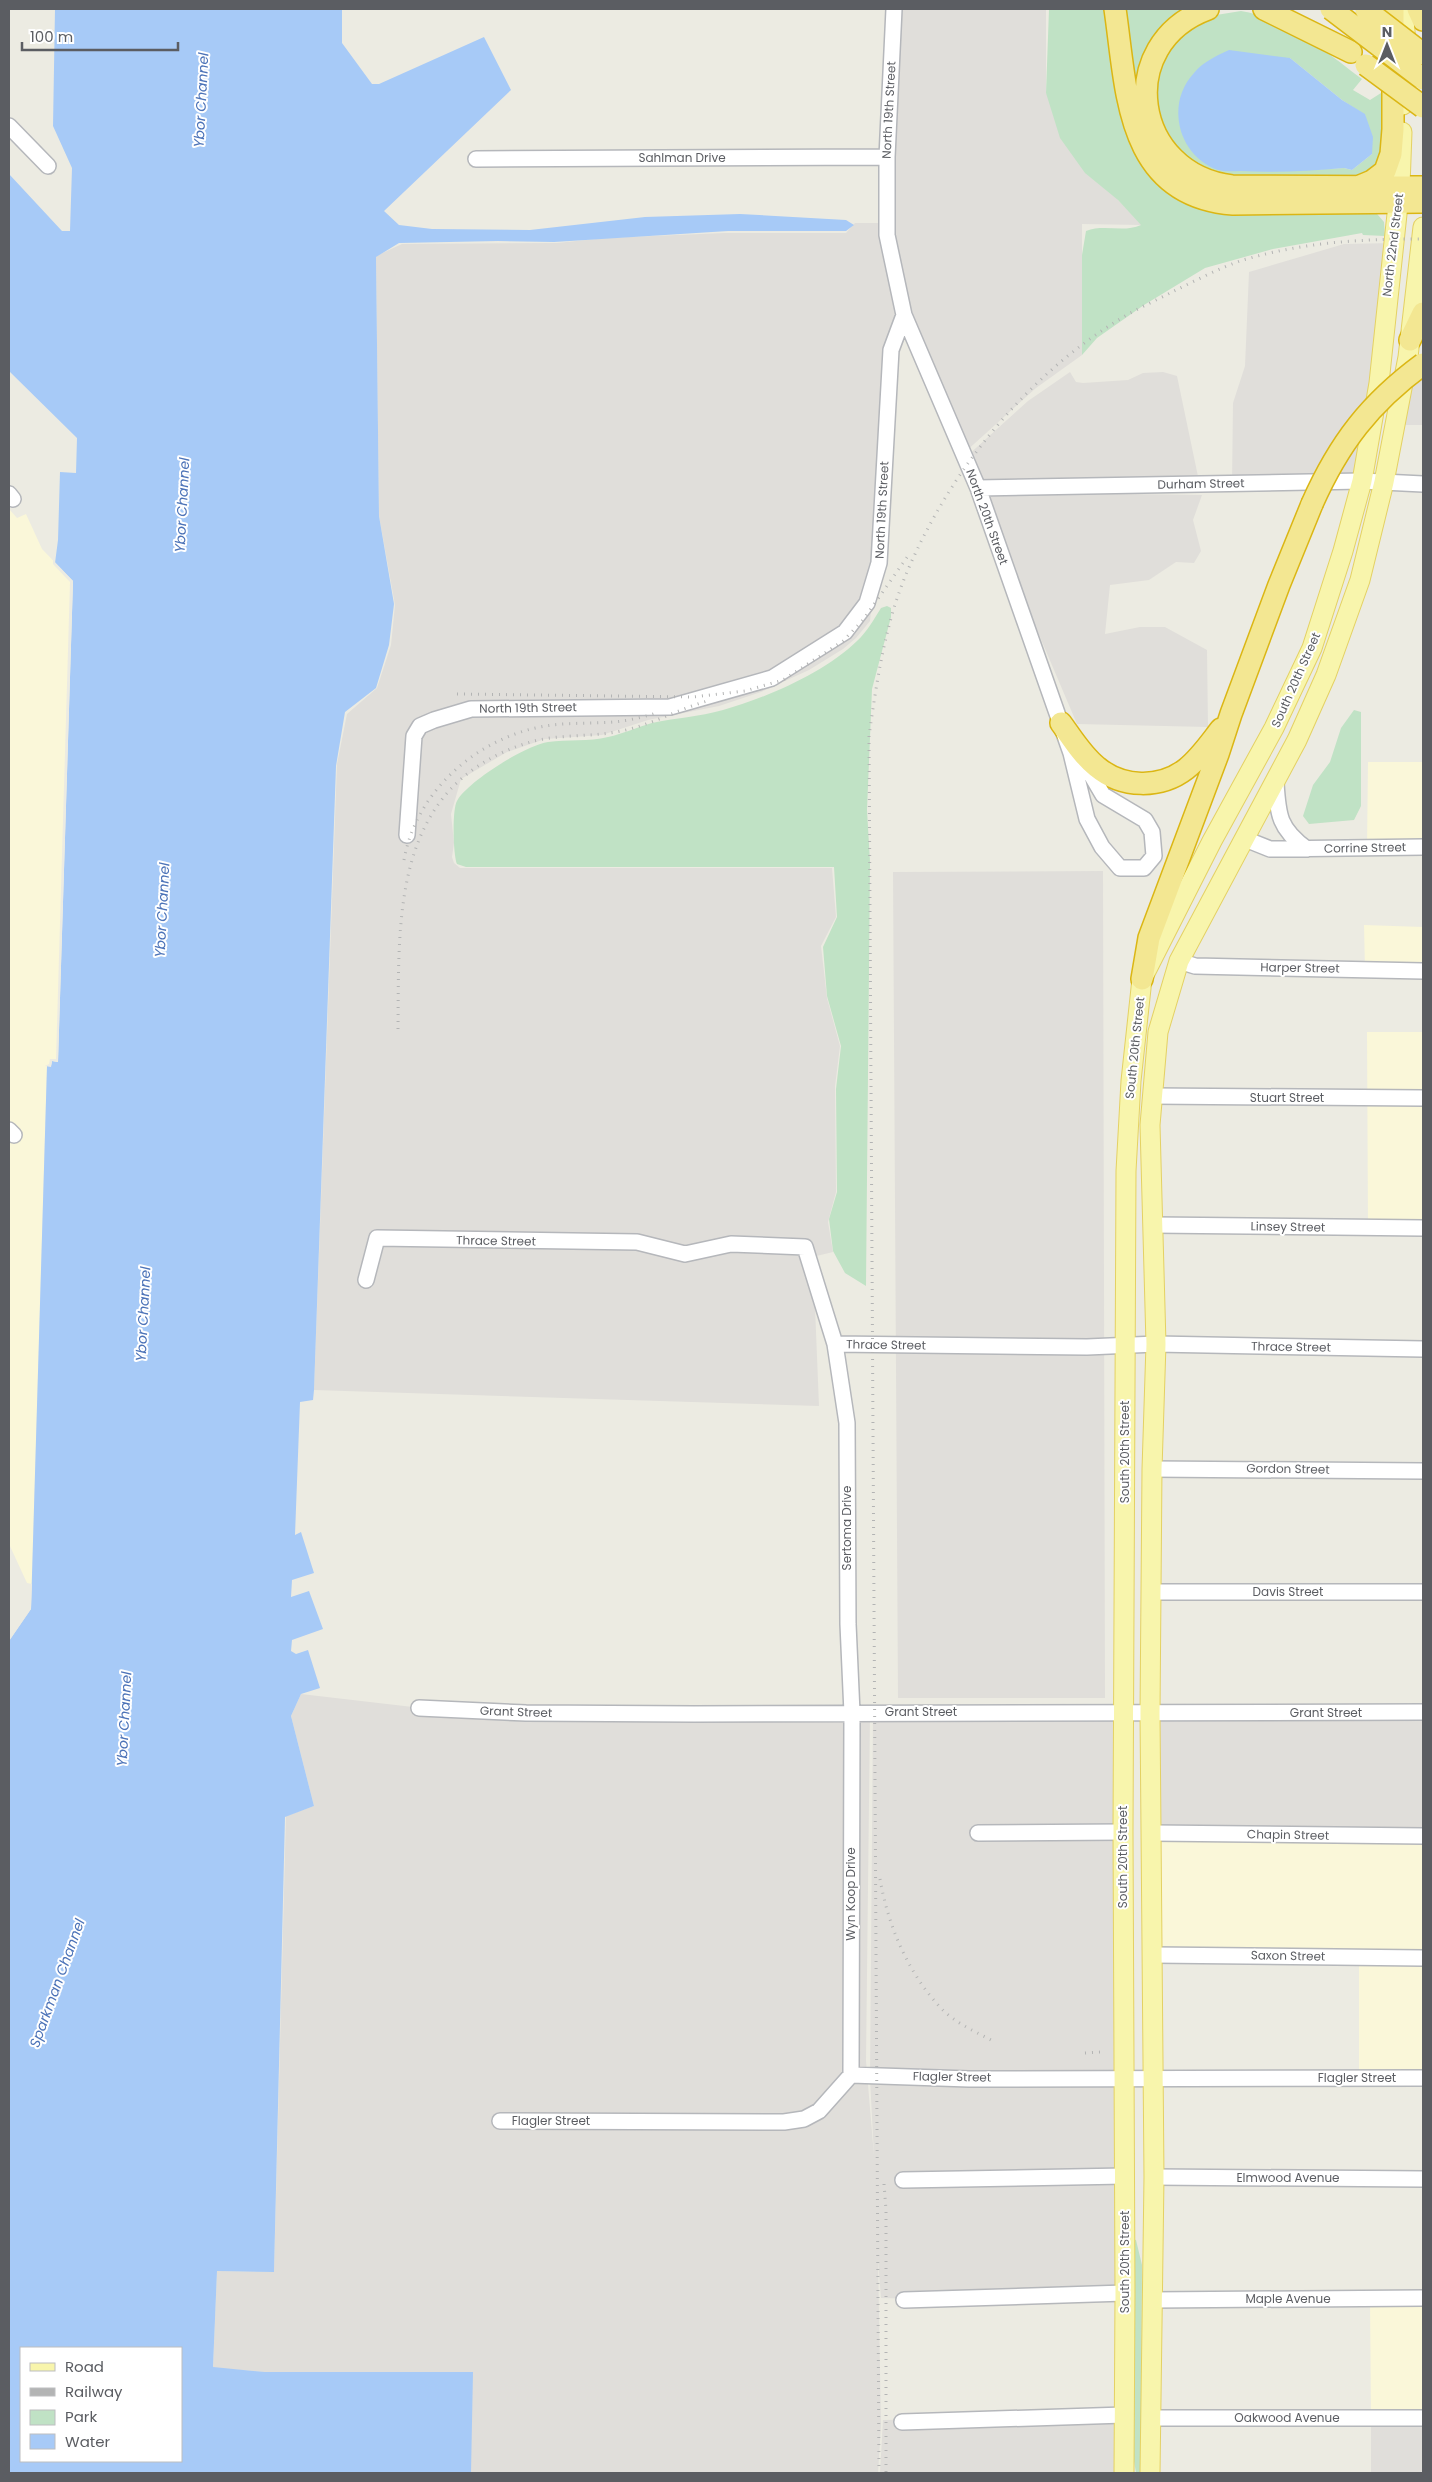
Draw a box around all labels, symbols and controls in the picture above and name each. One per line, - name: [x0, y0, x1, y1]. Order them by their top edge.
- scale bar: [22, 20, 179, 52]
- north arrow: [1362, 20, 1412, 70]
- text: N: [1382, 22, 1392, 42]
- text: 100 m: [30, 26, 73, 47]
- water label: Ybor Channel: [189, 51, 214, 148]
- street label: North 19th Street: [877, 61, 900, 159]
- street label: Sahlman Drive: [638, 149, 726, 166]
- street label: North 22nd Street: [1378, 192, 1407, 297]
- water label: Ybor Channel: [170, 456, 195, 553]
- street label: North 19th Street: [870, 461, 893, 559]
- street label: North 20th Street: [962, 467, 1013, 567]
- street label: Durham Street: [1157, 474, 1245, 493]
- street label: South 20th Street: [1267, 630, 1324, 730]
- street label: North 19th Street: [479, 698, 577, 717]
- street label: Corrine Street: [1324, 838, 1406, 857]
- water label: Ybor Channel: [150, 861, 175, 958]
- street label: Harper Street: [1260, 958, 1340, 977]
- street label: South 20th Street: [1121, 996, 1148, 1100]
- street label: Stuart Street: [1250, 1089, 1324, 1106]
- street label: Linsey Street: [1251, 1217, 1325, 1236]
- street label: Thrace Street: [456, 1231, 536, 1250]
- water label: Ybor Channel: [131, 1265, 156, 1362]
- street label: Thrace Street: [846, 1335, 926, 1354]
- street label: Thrace Street: [1251, 1337, 1331, 1356]
- street label: South 20th Street: [1116, 1401, 1133, 1503]
- street label: Gordon Street: [1246, 1459, 1330, 1478]
- street label: Sertoma Drive: [838, 1486, 855, 1570]
- street label: Davis Street: [1253, 1583, 1323, 1600]
- water label: Ybor Channel: [112, 1670, 137, 1767]
- street label: Grant Street: [480, 1702, 552, 1721]
- street label: Grant Street: [885, 1703, 957, 1720]
- street label: Grant Street: [1290, 1704, 1362, 1721]
- street label: South 20th Street: [1114, 1806, 1131, 1908]
- street label: Chapin Street: [1247, 1825, 1329, 1844]
- street label: Wyn Koop Drive: [842, 1847, 859, 1941]
- water label: Sparkman Channel: [24, 1915, 90, 2050]
- street label: Saxon Street: [1251, 1946, 1325, 1965]
- street label: Flagler Street: [913, 2067, 991, 2086]
- street label: Flagler Street: [1318, 2069, 1396, 2086]
- street label: Flagler Street: [512, 2112, 590, 2129]
- street label: Elmwood Avenue: [1236, 2169, 1340, 2186]
- street label: South 20th Street: [1116, 2211, 1133, 2313]
- street label: Maple Avenue: [1245, 2290, 1331, 2307]
- legend: [20, 2347, 182, 2462]
- text: Road: [65, 2356, 104, 2377]
- text: Railway: [65, 2381, 123, 2402]
- text: Park: [65, 2406, 97, 2427]
- street label: Oakwood Avenue: [1234, 2409, 1340, 2426]
- text: Water: [65, 2431, 111, 2452]

